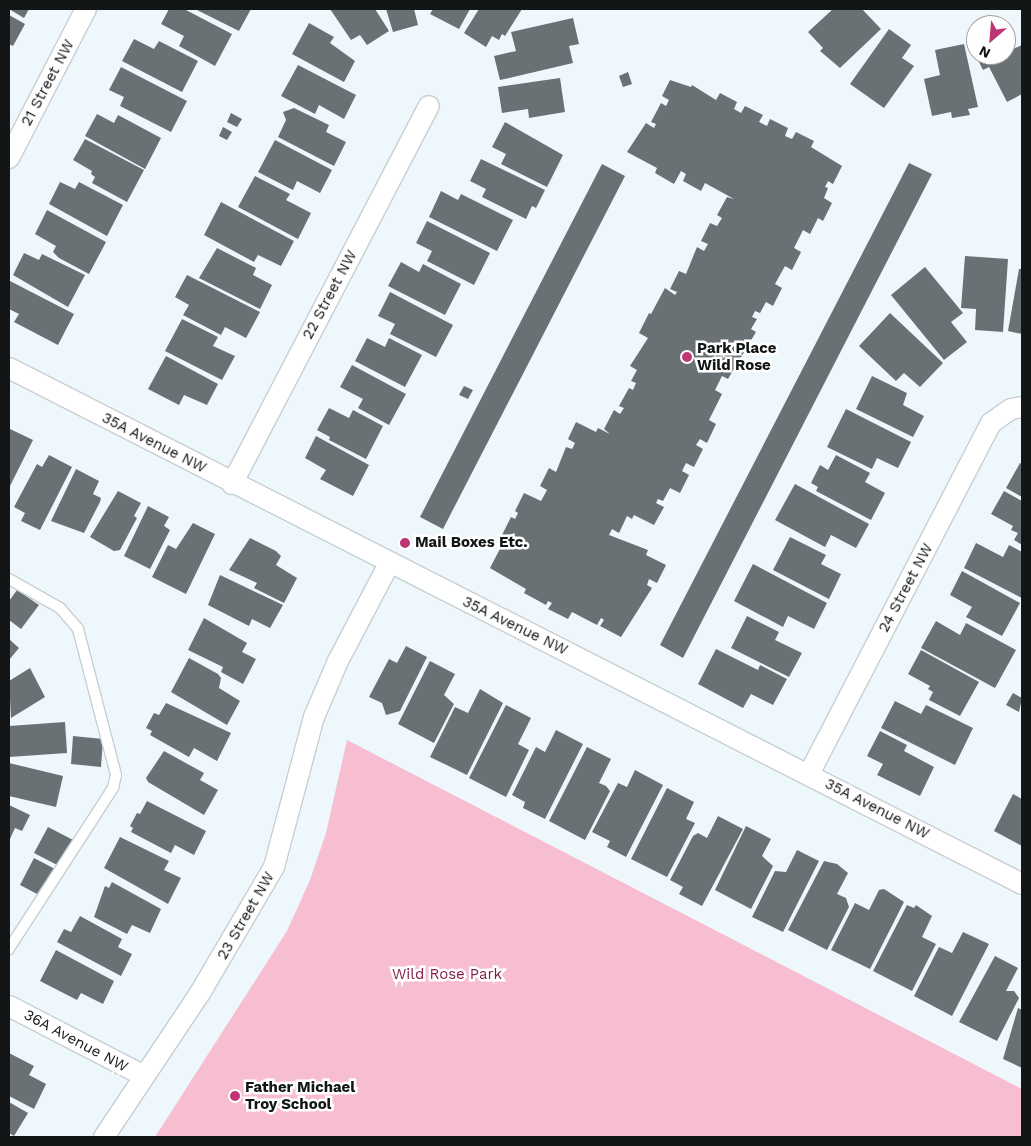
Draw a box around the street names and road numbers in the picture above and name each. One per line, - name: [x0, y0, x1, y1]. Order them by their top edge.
- street label: 21 Street NW: [18, 37, 78, 129]
- street label: 22 Street NW: [299, 247, 361, 343]
- street label: 35A Avenue NW: [98, 409, 210, 477]
- street label: 24 Street NW: [875, 540, 937, 636]
- street label: 35A Avenue NW: [459, 592, 571, 660]
- street label: 35A Avenue NW: [821, 775, 933, 843]
- street label: 23 Street NW: [214, 869, 278, 963]
- street label: 36A Avenue NW: [20, 1006, 132, 1076]

